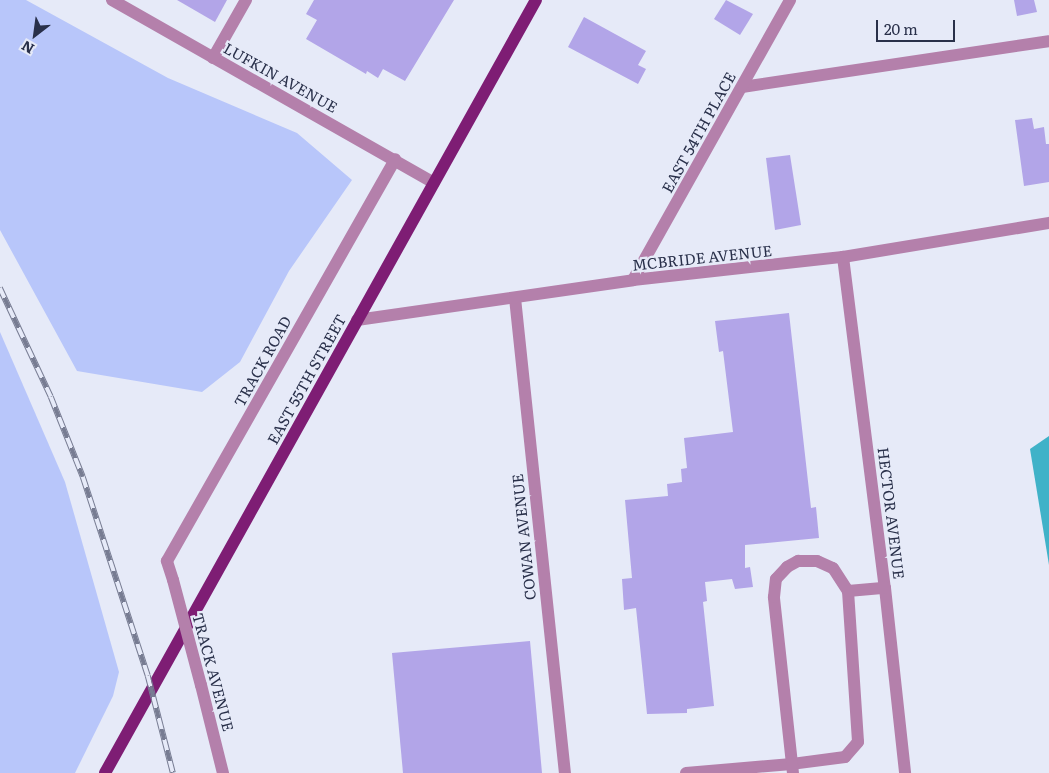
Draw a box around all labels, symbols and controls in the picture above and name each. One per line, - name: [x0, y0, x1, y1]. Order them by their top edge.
- north arrow: [10, 10, 60, 60]
- scale bar: [879, 10, 958, 42]
- text: 20 m: [884, 17, 918, 40]
- text: N: [17, 36, 38, 60]
- street label: LUFKIN AVENUE: [221, 38, 341, 116]
- street label: EAST 54TH PLACE: [657, 69, 739, 195]
- street label: MCBRIDE AVENUE: [631, 241, 773, 273]
- street label: EAST 55TH STREET: [263, 311, 349, 447]
- street label: TRACK ROAD: [230, 312, 294, 410]
- street label: HECTOR AVENUE: [875, 446, 909, 580]
- street label: COWAN AVENUE: [507, 473, 539, 601]
- street label: TRACK AVENUE: [190, 611, 238, 733]

